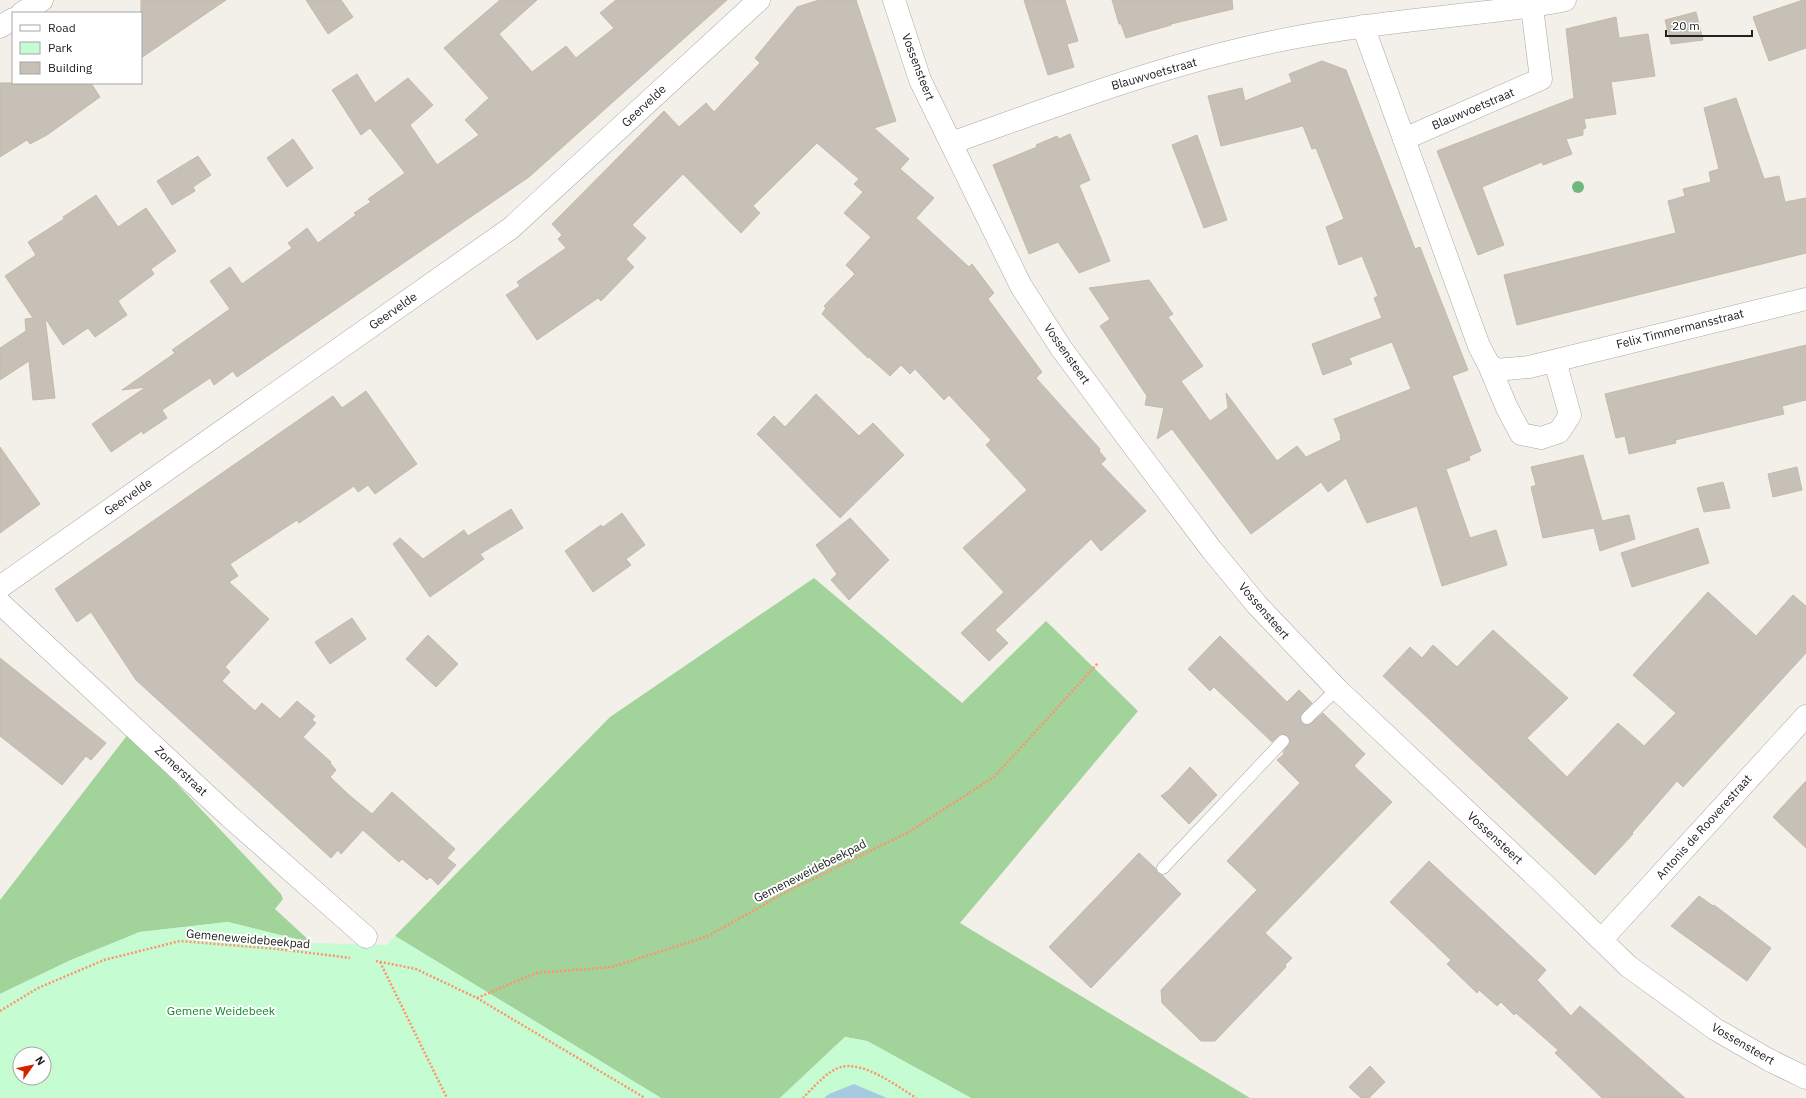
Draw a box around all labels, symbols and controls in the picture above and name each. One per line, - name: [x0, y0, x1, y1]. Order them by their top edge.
- legend: [12, 12, 142, 84]
- scale bar: [1666, 12, 1752, 38]
- text: 20 m: [1672, 18, 1700, 33]
- text: Road: [48, 20, 76, 35]
- street label: Vossensteert: [899, 31, 938, 102]
- text: Park: [48, 40, 73, 55]
- street label: Blauwvoetstraat: [1109, 54, 1198, 93]
- text: Building: [48, 60, 93, 75]
- street label: Geervelde: [618, 81, 669, 130]
- street label: Blauwvoetstraat: [1429, 84, 1516, 133]
- street label: Geervelde: [366, 288, 420, 333]
- street label: Felix Timmermansstraat: [1615, 305, 1745, 352]
- street label: Vossensteert: [1041, 321, 1094, 387]
- street label: Geervelde: [101, 474, 155, 519]
- street label: Vossensteert: [1236, 579, 1293, 642]
- street label: Zomerstraat: [152, 742, 211, 799]
- street label: Antonis de Rooverestraat: [1653, 771, 1755, 882]
- street label: Vossensteert: [1464, 808, 1526, 867]
- street label: Gemeneweidebeekpad: [751, 836, 869, 905]
- street label: Gemeneweidebeekpad: [185, 926, 311, 951]
- park label: Gemene Weidebeek: [167, 1003, 276, 1018]
- street label: Vossensteert: [1709, 1019, 1778, 1068]
- north arrow: [12, 1046, 52, 1086]
- text: N: [32, 1053, 48, 1068]

